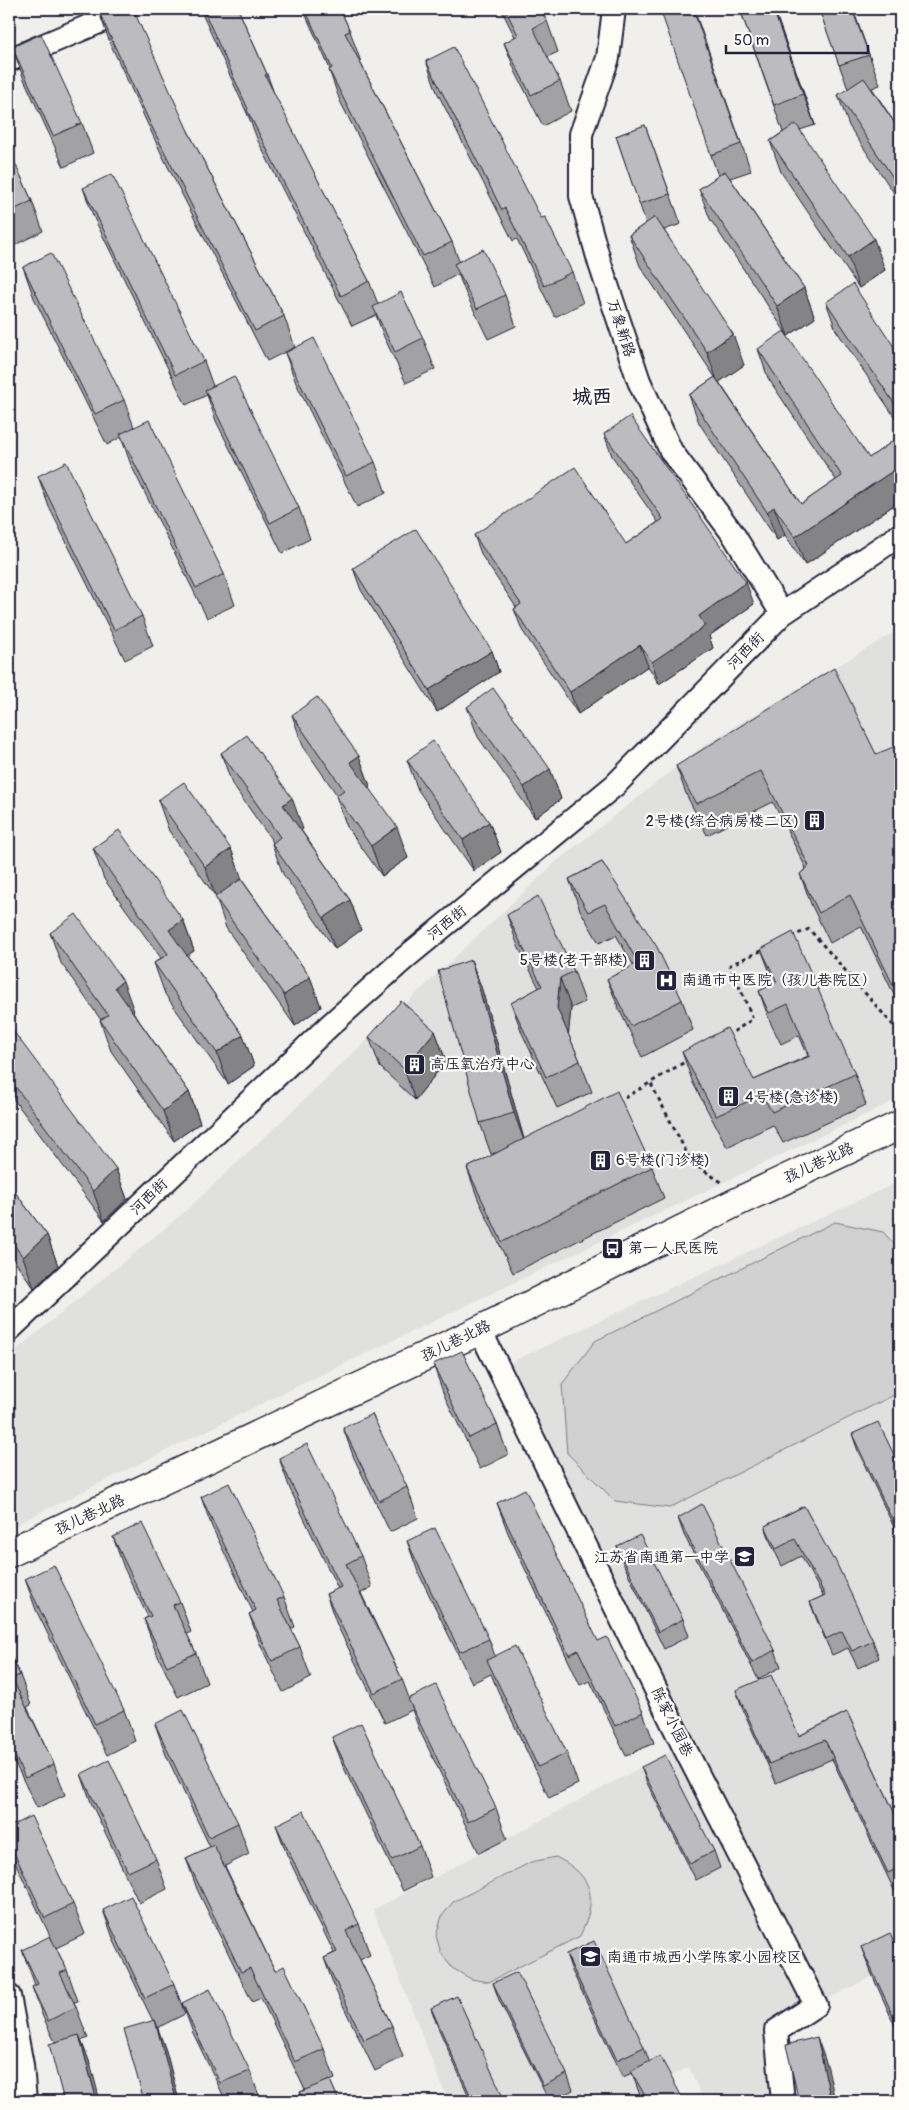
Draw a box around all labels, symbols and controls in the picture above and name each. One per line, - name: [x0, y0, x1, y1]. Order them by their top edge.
- scale bar: [726, 22, 869, 54]
- text: 50 m: [734, 31, 769, 50]
- street label: 万象新路: [603, 297, 639, 359]
- district label: 城西: [572, 384, 612, 409]
- street label: 河西街: [724, 628, 768, 674]
- building icon: 2号楼(综合病房楼二区): [803, 809, 827, 833]
- place label: 2号楼(综合病房楼二区): [646, 812, 799, 831]
- street label: 河西街: [424, 901, 470, 945]
- building icon: 5号楼(老干部楼): [632, 948, 656, 972]
- place label: 5号楼(老干部楼): [520, 951, 628, 970]
- hospital icon: 南通市中医院（孩儿巷院区）: [654, 968, 678, 992]
- place label: 南通市中医院（孩儿巷院区）: [682, 971, 877, 990]
- building icon: 高压氧治疗中心: [402, 1052, 426, 1076]
- place label: 高压氧治疗中心: [430, 1055, 535, 1074]
- building icon: 4号楼(急诊楼): [717, 1085, 741, 1109]
- place label: 4号楼(急诊楼): [745, 1088, 839, 1107]
- street label: 孩儿巷北路: [781, 1139, 857, 1187]
- building icon: 6号楼(门诊楼): [588, 1148, 612, 1172]
- place label: 6号楼(门诊楼): [616, 1151, 710, 1170]
- street label: 河西街: [126, 1175, 172, 1219]
- bus stop icon: 第一人民医院: [600, 1236, 624, 1260]
- place label: 第一人民医院: [628, 1239, 718, 1258]
- street label: 孩儿巷北路: [418, 1316, 494, 1366]
- street label: 孩儿巷北路: [52, 1491, 128, 1539]
- school or university icon: 江苏省南通第一中学: [733, 1545, 757, 1569]
- place label: 江苏省南通第一中学: [594, 1548, 729, 1567]
- street label: 陈家小园巷: [647, 1684, 697, 1760]
- school or university icon: 南通市城西小学陈家小园校区: [579, 1945, 603, 1969]
- place label: 南通市城西小学陈家小园校区: [607, 1948, 802, 1967]

